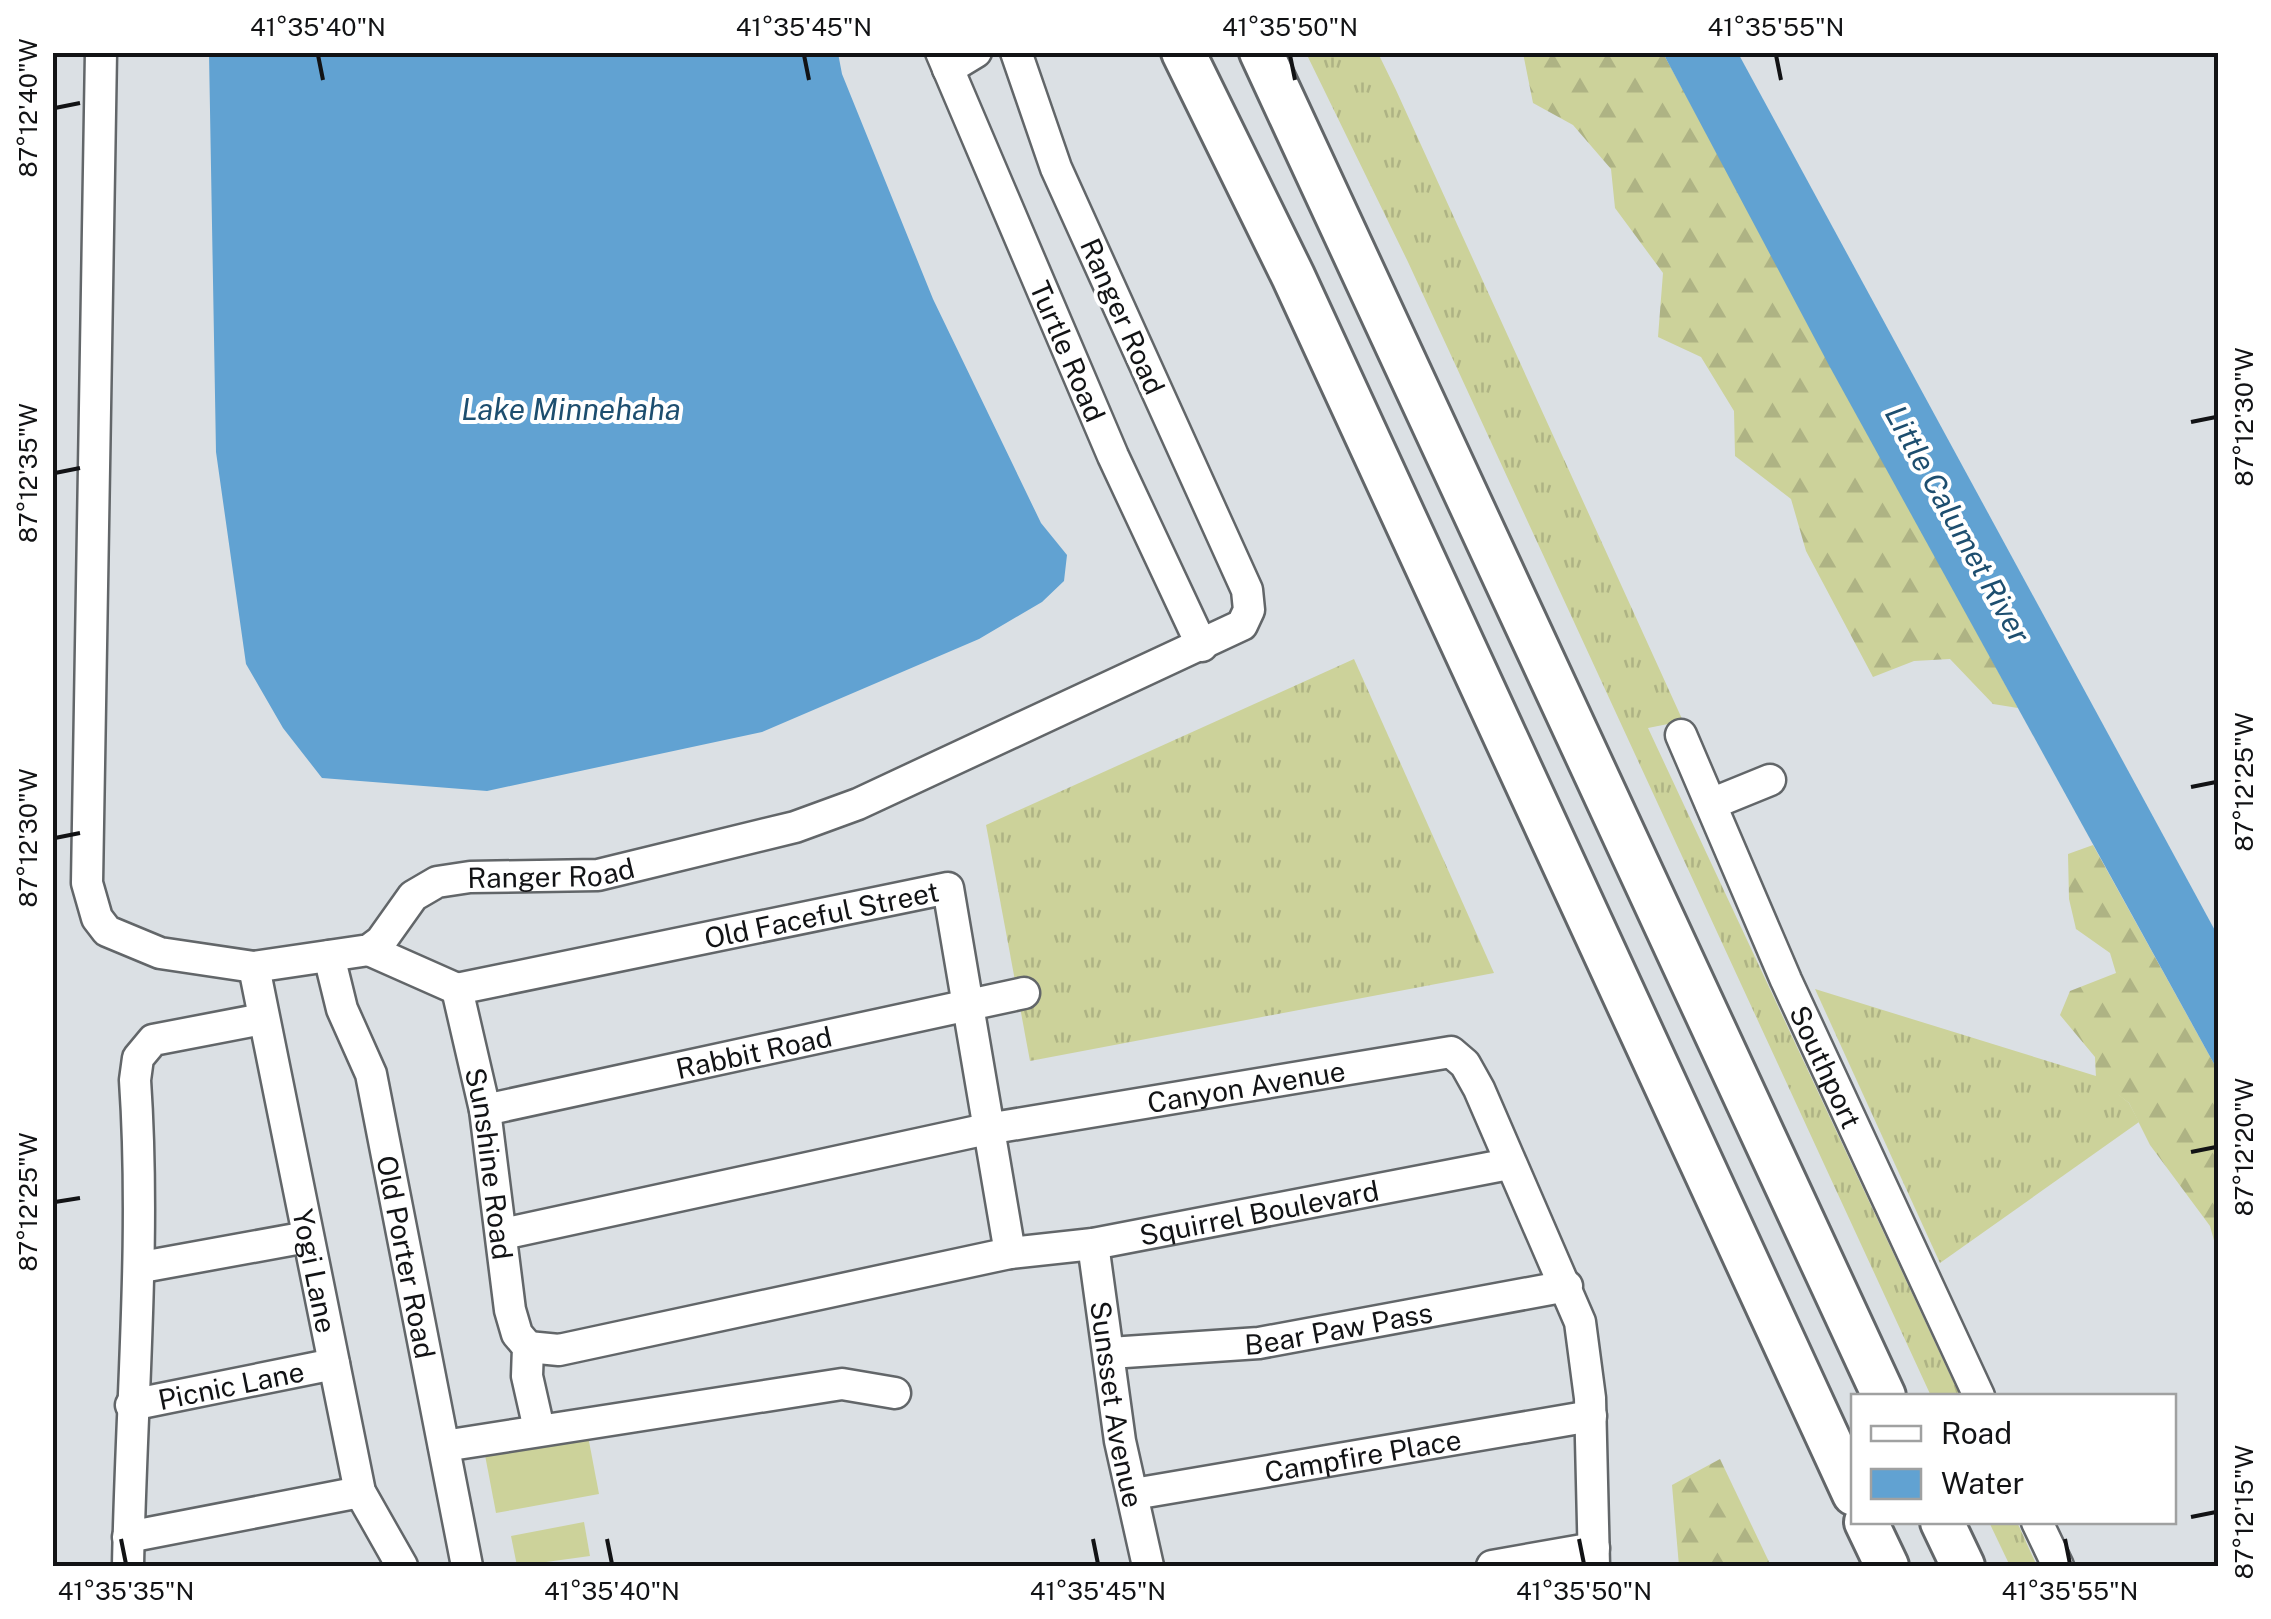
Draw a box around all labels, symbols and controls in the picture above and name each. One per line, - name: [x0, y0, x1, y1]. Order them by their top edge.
- text: 41°35'40"N: [250, 12, 386, 42]
- text: 41°35'45"N: [736, 12, 872, 42]
- text: 41°35'50"N: [1222, 12, 1358, 42]
- text: 41°35'55"N: [1708, 12, 1844, 42]
- text: 87°12'40"W: [13, 38, 43, 178]
- street label: Ranger Road: [1074, 233, 1172, 399]
- street label: Turtle Road: [1024, 276, 1113, 426]
- text: 87°12'30"W: [2229, 347, 2259, 486]
- water label: Lake Minnehaha: [461, 391, 681, 427]
- water label: Little Calumet River: [1878, 399, 2038, 650]
- text: 87°12'35"W: [13, 403, 43, 543]
- text: 87°12'25"W: [2229, 712, 2259, 851]
- text: 87°12'30"W: [13, 768, 43, 907]
- street label: Ranger Road: [467, 850, 638, 894]
- street label: Old Faceful Street: [701, 874, 942, 954]
- street label: Southport: [1783, 1000, 1869, 1133]
- street label: Rabbit Road: [673, 1019, 835, 1085]
- street label: Canyon Avenue: [1145, 1053, 1348, 1119]
- street label: Sunshine Road: [459, 1064, 520, 1262]
- text: 87°12'20"W: [2229, 1078, 2259, 1216]
- text: 87°12'25"W: [13, 1132, 43, 1271]
- street label: Old Porter Road: [371, 1152, 443, 1361]
- street label: Squirrel Boulevard: [1137, 1173, 1381, 1251]
- street label: Yogi Lane: [287, 1206, 344, 1336]
- street label: Bear Paw Pass: [1243, 1295, 1435, 1360]
- street label: Sunsset Avenue: [1084, 1299, 1151, 1510]
- street label: Picnic Lane: [155, 1354, 307, 1416]
- legend: [1851, 1394, 2176, 1524]
- text: Road: [1941, 1415, 2012, 1451]
- street label: Campfire Place: [1262, 1422, 1464, 1488]
- text: 87°12'15"W: [2229, 1445, 2259, 1579]
- text: Water: [1941, 1465, 2024, 1501]
- text: 41°35'35"N: [58, 1576, 194, 1606]
- text: 41°35'40"N: [544, 1576, 680, 1606]
- text: 41°35'45"N: [1030, 1576, 1166, 1606]
- text: 41°35'50"N: [1516, 1576, 1652, 1606]
- text: 41°35'55"N: [2002, 1576, 2138, 1606]

